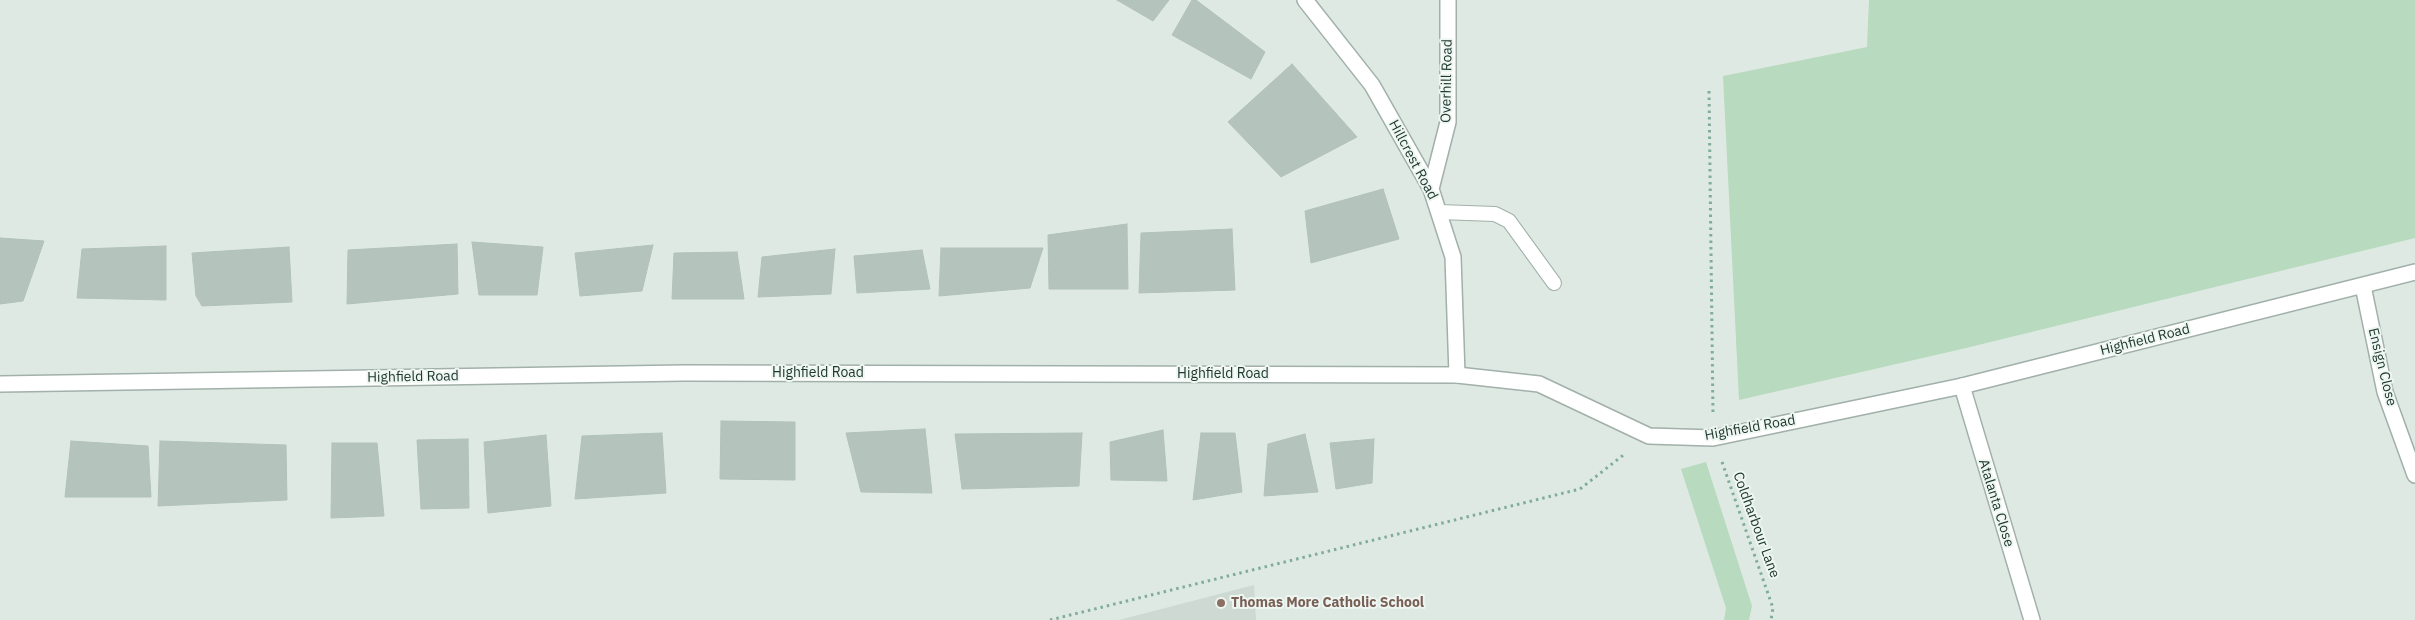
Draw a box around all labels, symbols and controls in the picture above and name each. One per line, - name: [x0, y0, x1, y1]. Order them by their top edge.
- street label: Overhill Road: [1438, 39, 1456, 123]
- street label: Hillcrest Road: [1385, 117, 1441, 203]
- street label: Highfield Road: [2098, 321, 2192, 359]
- street label: Ensign Close: [2364, 326, 2400, 408]
- street label: Highfield Road: [772, 365, 864, 381]
- street label: Highfield Road: [1177, 366, 1269, 382]
- street label: Highfield Road: [367, 368, 459, 386]
- street label: Highfield Road: [1703, 412, 1797, 444]
- street label: Atalanta Close: [1975, 457, 2017, 549]
- street label: Coldharbour Lane: [1729, 470, 1783, 580]
- place label: Thomas More Catholic School: [1231, 595, 1424, 611]
- marker: Thomas More Catholic School: [1215, 597, 1227, 609]

